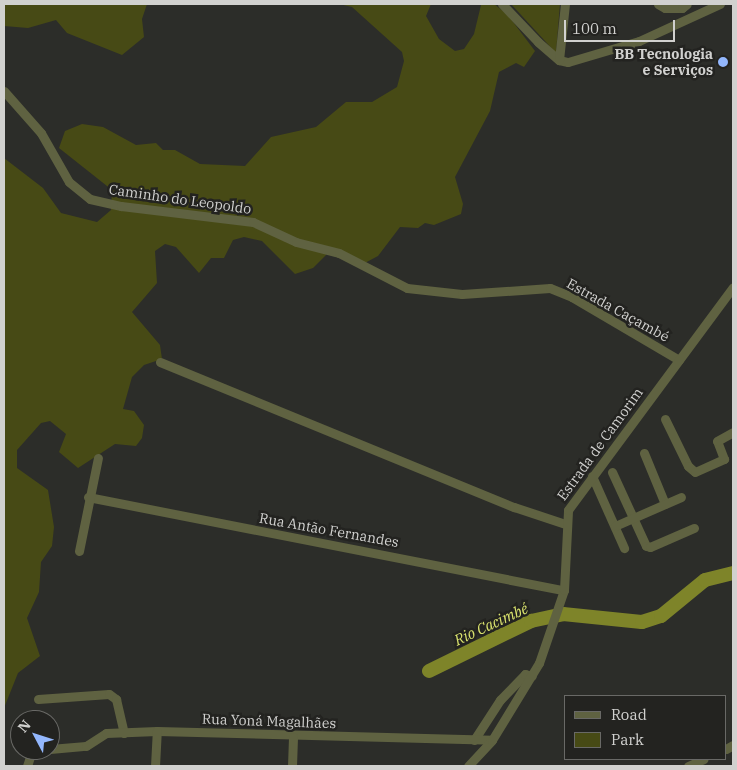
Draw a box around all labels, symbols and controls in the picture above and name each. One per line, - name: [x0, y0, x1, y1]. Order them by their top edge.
- scale bar: [567, 10, 678, 42]
- text: 100 m: [572, 19, 617, 38]
- place label: BB Tecnologia e Serviços: [614, 46, 713, 78]
- marker: BB Tecnologia e Serviços: [717, 56, 729, 68]
- street label: Caminho do Leopoldo: [108, 181, 252, 217]
- street label: Estrada Caçambé: [564, 275, 672, 345]
- street label: Estrada de Camorim: [554, 384, 646, 504]
- street label: Rua Antão Fernandes: [258, 509, 400, 551]
- water label: Rio Cacimbé: [451, 599, 531, 649]
- legend: [564, 695, 727, 760]
- text: Road: [611, 705, 647, 724]
- north arrow: [10, 710, 60, 760]
- street label: Rua Yoná Magalhães: [202, 710, 336, 732]
- text: N: [14, 716, 35, 736]
- text: Park: [611, 730, 644, 749]

